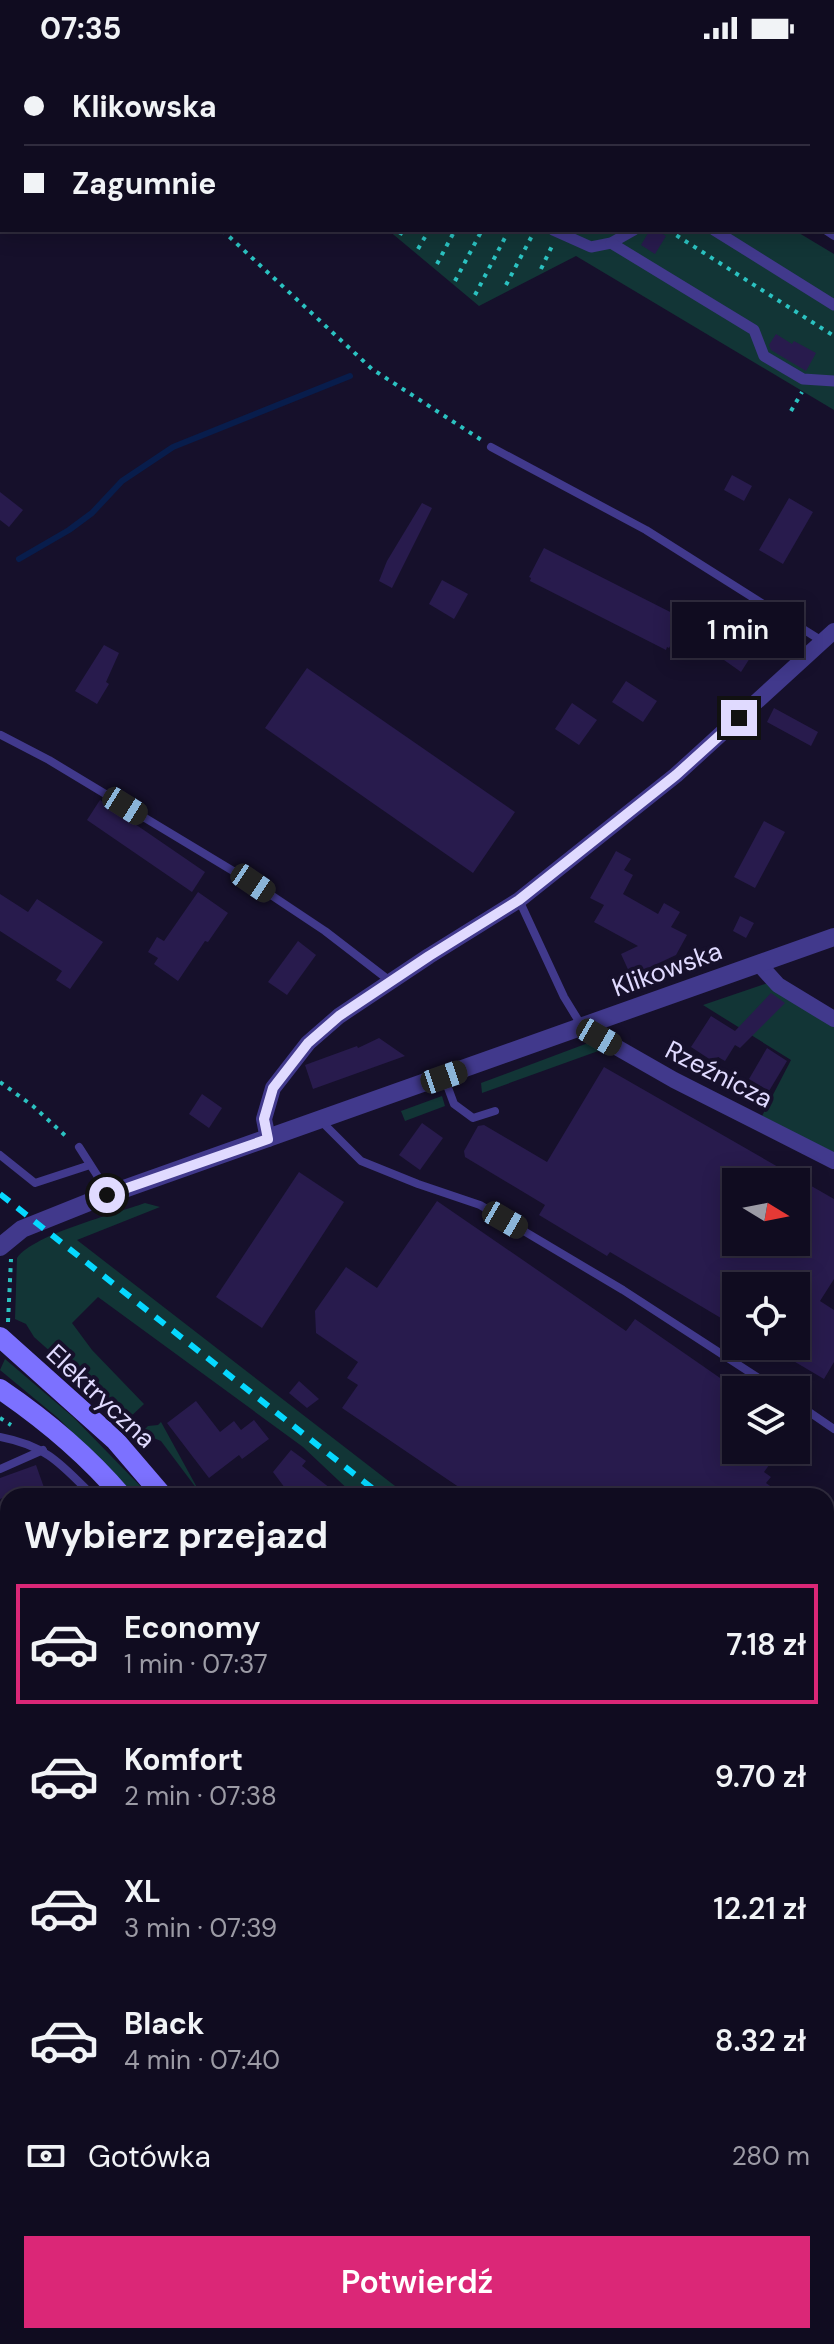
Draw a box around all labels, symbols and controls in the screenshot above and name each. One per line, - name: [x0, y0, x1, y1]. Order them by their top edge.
- text: 07:35: [40, 9, 121, 48]
- text: Klikowska: [72, 87, 217, 126]
- text: Zagumnie: [72, 164, 216, 203]
- callout: 1 min: [673, 602, 805, 658]
- text: 1 min: [707, 613, 769, 647]
- route end: [721, 700, 757, 736]
- car: [98, 783, 152, 829]
- car: [226, 860, 280, 906]
- street label: Klikowska: [607, 933, 727, 1005]
- car: [572, 1015, 626, 1059]
- street label: Rzeźnicza: [660, 1032, 778, 1116]
- car: [417, 1058, 471, 1096]
- north arrow: [722, 1168, 810, 1256]
- map controls: [722, 1168, 810, 1464]
- route start: [89, 1177, 125, 1213]
- car: [478, 1198, 532, 1242]
- button: locate: [722, 1272, 810, 1360]
- street label: Elektryczna: [39, 1337, 163, 1455]
- button: layers: [722, 1376, 810, 1464]
- text: Wybierz przejazd: [24, 1512, 328, 1559]
- icon: car: [28, 1608, 100, 1680]
- text: Economy: [124, 1608, 261, 1647]
- text: 7.18 zł: [726, 1625, 806, 1664]
- text: 1 min · 07:37: [124, 1647, 268, 1681]
- icon: car: [28, 1740, 100, 1812]
- text: Komfort: [124, 1740, 243, 1779]
- text: 9.70 zł: [715, 1757, 806, 1796]
- text: 2 min · 07:38: [124, 1779, 277, 1813]
- icon: car: [28, 1872, 100, 1944]
- text: XL: [124, 1872, 161, 1911]
- text: 12.21 zł: [713, 1889, 806, 1928]
- text: 3 min · 07:39: [124, 1911, 277, 1945]
- icon: car: [28, 2004, 100, 2076]
- text: Black: [124, 2004, 204, 2043]
- text: 8.32 zł: [715, 2021, 806, 2060]
- text: 4 min · 07:40: [124, 2043, 280, 2077]
- icon: cash: [24, 2134, 68, 2178]
- text: Gotówka: [88, 2137, 211, 2176]
- text: 280 m: [732, 2139, 810, 2173]
- button: Potwierdź: [24, 2236, 810, 2328]

